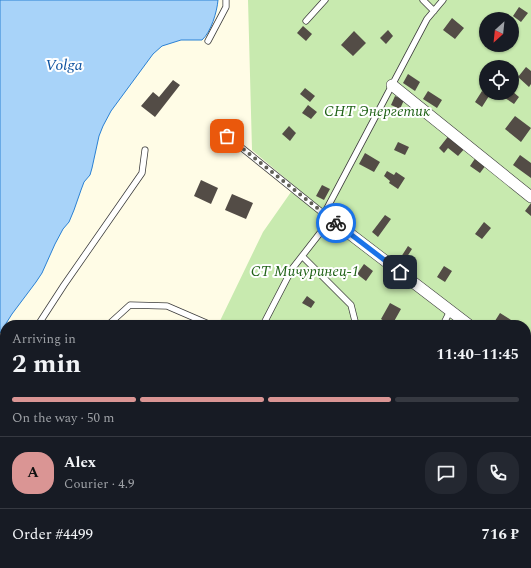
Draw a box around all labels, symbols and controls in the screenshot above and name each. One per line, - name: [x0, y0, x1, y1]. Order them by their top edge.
- north arrow: [479, 12, 519, 52]
- map controls: [479, 12, 519, 100]
- water label: Volga: [45, 53, 83, 77]
- button: locate: [479, 60, 519, 100]
- park label: СНТ Энергетик: [324, 100, 430, 123]
- pin: [210, 119, 244, 153]
- icon: bag: [216, 125, 238, 147]
- courier: [316, 203, 356, 243]
- icon: bike: [325, 212, 347, 234]
- pin: [383, 255, 417, 289]
- park label: СТ Мичуринец-1: [251, 260, 359, 283]
- icon: home: [389, 261, 411, 283]
- text: Arriving in: [12, 329, 76, 349]
- text: 11:40–11:45: [436, 343, 519, 366]
- text: 2 min: [12, 344, 81, 384]
- text: On the way · 50 m: [12, 408, 115, 428]
- text: Alex: [64, 451, 96, 474]
- button: chat: [425, 452, 467, 494]
- button: phone: [477, 452, 519, 494]
- text: A: [27, 461, 39, 484]
- text: Courier · 4.9: [64, 474, 134, 494]
- text: Order #4499: [12, 523, 93, 546]
- text: 716 ₽: [482, 523, 519, 546]

